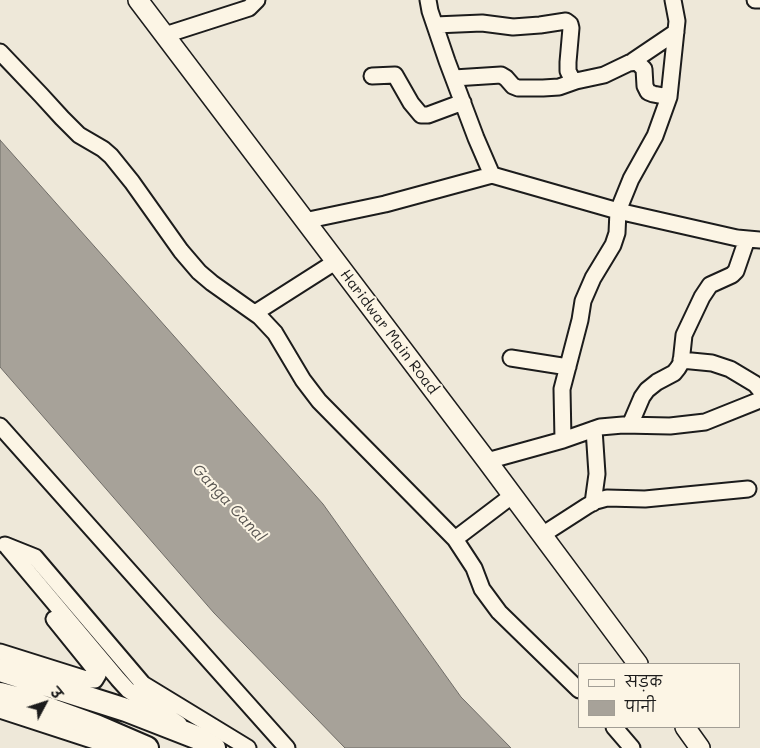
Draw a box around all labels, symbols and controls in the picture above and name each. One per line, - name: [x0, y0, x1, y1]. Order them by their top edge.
- street label: Haridwar Main Road: [336, 266, 442, 398]
- water label: Ganga Canal: [188, 460, 270, 546]
- legend: [578, 663, 740, 728]
- text: सड़क: [625, 671, 662, 691]
- north arrow: [20, 678, 70, 728]
- text: उ: [47, 683, 67, 703]
- text: पानी: [625, 696, 656, 716]

